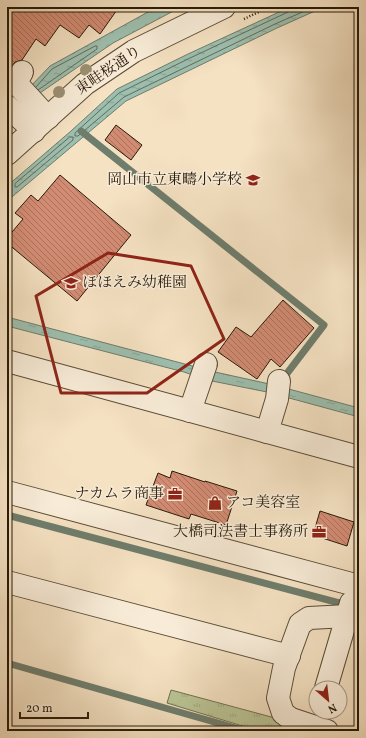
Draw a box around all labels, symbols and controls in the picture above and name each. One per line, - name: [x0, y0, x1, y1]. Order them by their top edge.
- street label: 東畦桜通り: [72, 41, 146, 101]
- place label: 岡山市立東疇小学校: [107, 170, 242, 191]
- school or university icon: 岡山市立東疇小学校: [245, 172, 261, 188]
- place label: ほほえみ幼稚園: [82, 273, 187, 294]
- school or university icon: ほほえみ幼稚園: [63, 275, 79, 291]
- place label: ナカムラ商事: [74, 484, 164, 505]
- office icon: ナカムラ商事: [167, 486, 183, 502]
- place label: アコ美容室: [226, 493, 300, 514]
- shop icon: アコ美容室: [207, 495, 223, 511]
- place label: 大橋司法書士事務所: [173, 522, 308, 543]
- office icon: 大橋司法書士事務所: [311, 524, 327, 540]
- north arrow: [308, 680, 348, 720]
- scale bar: [20, 694, 88, 720]
- text: N: [325, 699, 339, 716]
- text: 20 m: [26, 701, 53, 717]

